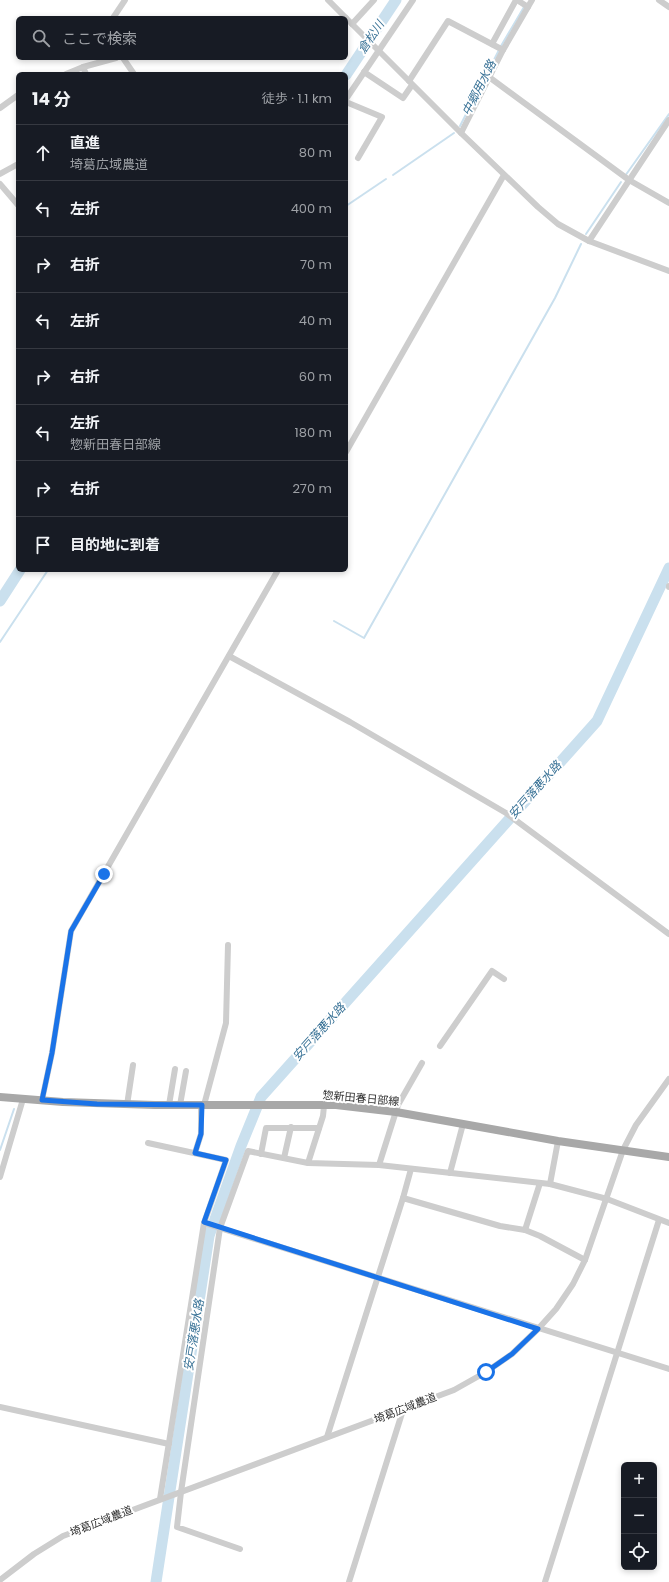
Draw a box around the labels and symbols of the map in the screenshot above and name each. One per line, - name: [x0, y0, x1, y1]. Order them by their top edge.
- water label: 倉松川: [353, 15, 389, 56]
- water label: 中郷用水路: [457, 56, 500, 118]
- water label: 安戸落悪水路: [504, 756, 566, 822]
- route end: [95, 865, 113, 883]
- water label: 安戸落悪水路: [288, 998, 350, 1064]
- street label: 惣新田春日部線: [322, 1087, 400, 1109]
- water label: 安戸落悪水路: [179, 1297, 208, 1372]
- route start: [477, 1363, 495, 1381]
- street label: 埼葛広域農道: [371, 1389, 439, 1427]
- street label: 埼葛広域農道: [67, 1502, 135, 1540]

